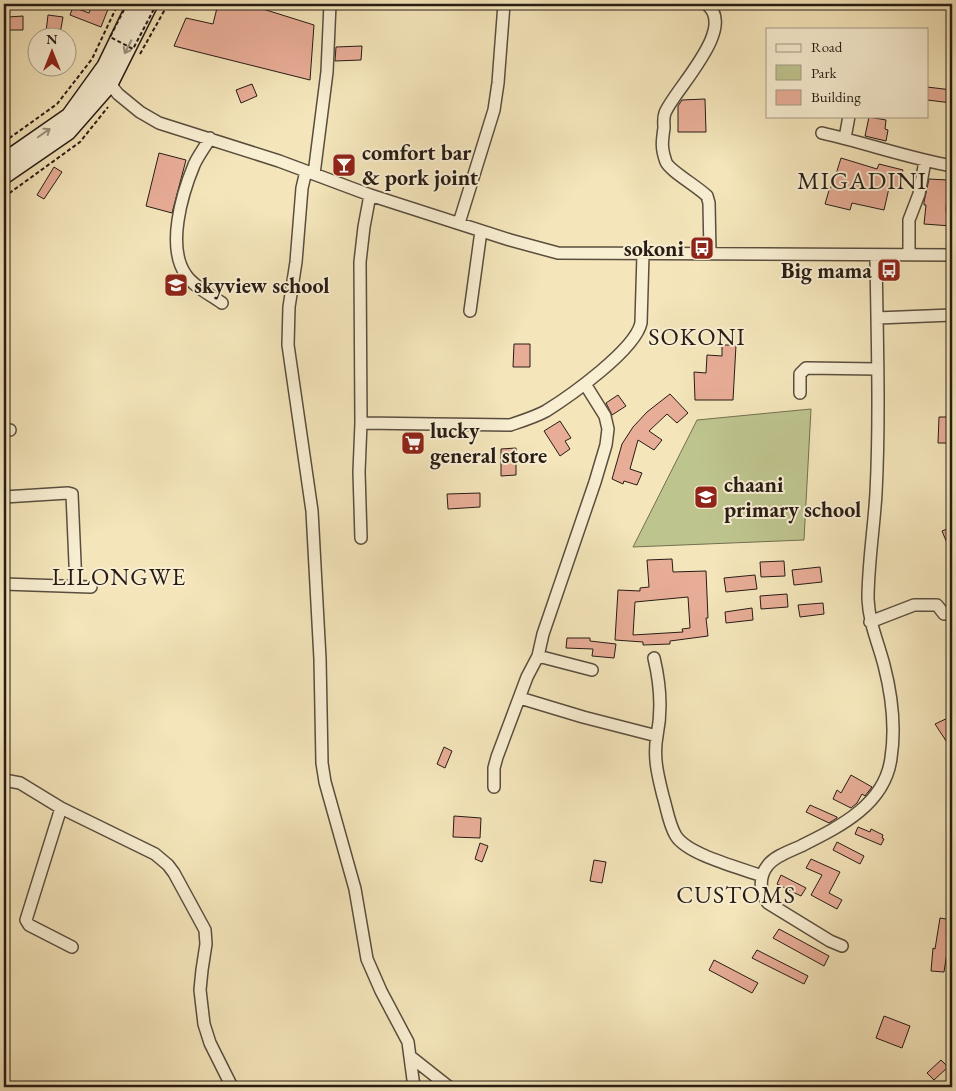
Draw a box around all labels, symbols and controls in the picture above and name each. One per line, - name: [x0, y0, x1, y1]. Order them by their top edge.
- north arrow: [28, 28, 78, 78]
- legend: [766, 28, 928, 118]
- text: N: [46, 30, 58, 48]
- text: Road: [811, 37, 843, 56]
- one-way arrow: [123, 40, 133, 55]
- text: Park: [811, 63, 838, 82]
- text: Building: [811, 87, 861, 106]
- one-way arrow: [37, 128, 51, 138]
- place label: comfort bar & pork joint: [362, 138, 479, 192]
- bar icon: comfort bar & pork joint: [331, 152, 357, 178]
- district label: MIGADINI: [797, 164, 927, 196]
- place label: sokoni: [624, 234, 685, 263]
- bus stop icon: sokoni: [689, 235, 715, 261]
- place label: Big mama: [781, 256, 872, 285]
- bus stop icon: Big mama: [876, 257, 902, 283]
- place label: skyview school: [194, 271, 329, 300]
- school or university icon: skyview school: [163, 272, 189, 298]
- district label: SOKONI: [648, 321, 746, 352]
- place label: lucky general store: [430, 416, 547, 470]
- supermarket icon: lucky general store: [400, 430, 426, 456]
- place label: chaani primary school: [724, 470, 861, 524]
- school or university icon: chaani primary school: [693, 484, 719, 510]
- district label: LILONGWE: [52, 561, 186, 592]
- district label: CUSTOMS: [676, 879, 796, 910]

